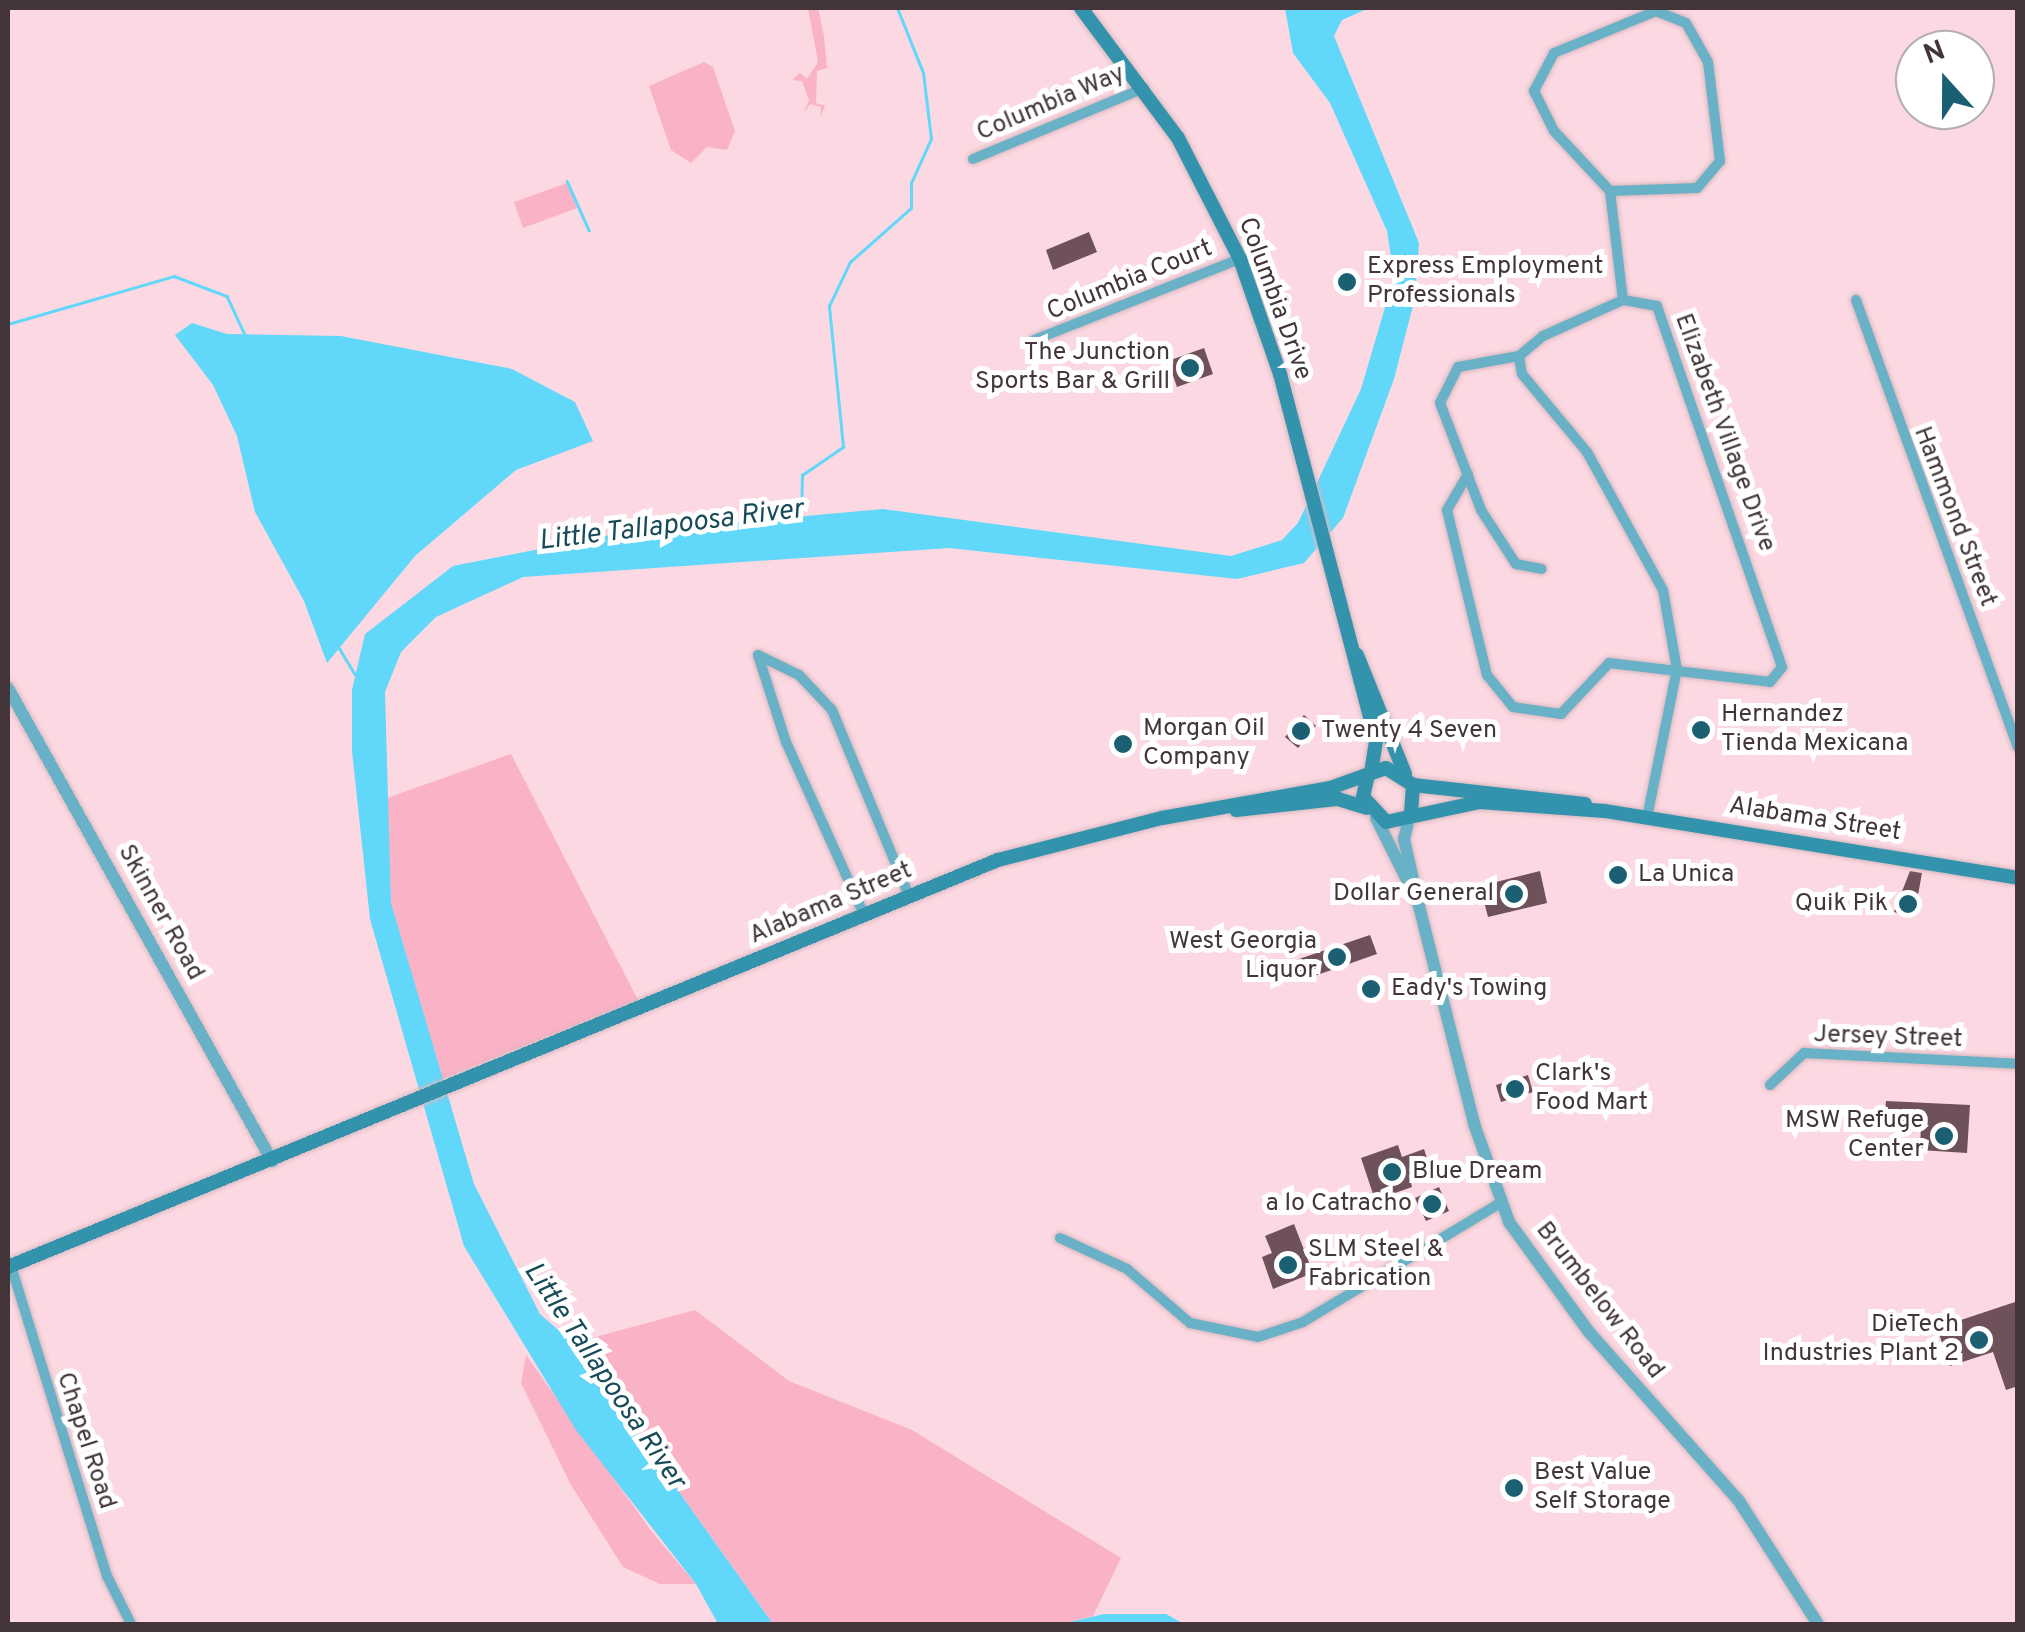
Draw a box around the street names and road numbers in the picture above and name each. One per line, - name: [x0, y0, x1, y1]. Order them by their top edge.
- street label: Columbia Way: [972, 59, 1130, 149]
- street label: Columbia Drive: [1231, 214, 1317, 384]
- street label: Columbia Court: [1043, 234, 1217, 328]
- street label: Elizabeth Village Drive: [1667, 309, 1781, 557]
- street label: Hammond Street: [1906, 423, 2002, 611]
- street label: Alabama Street: [1727, 792, 1903, 848]
- street label: Skinner Road: [110, 840, 210, 986]
- street label: Alabama Street: [745, 856, 917, 952]
- street label: Jersey Street: [1813, 1020, 1963, 1056]
- street label: Brumbelow Road: [1528, 1216, 1670, 1386]
- street label: Chapel Road: [49, 1369, 121, 1513]

